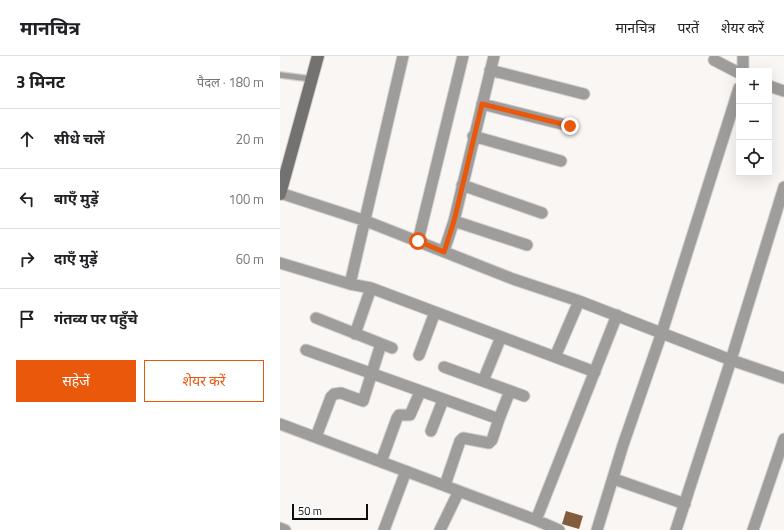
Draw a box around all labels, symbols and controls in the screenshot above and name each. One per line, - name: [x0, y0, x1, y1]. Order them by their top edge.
- text: मानचित्र: [20, 13, 80, 42]
- text: मानचित्र: [615, 17, 655, 38]
- text: परतें: [677, 17, 699, 38]
- text: शेयर करें: [721, 17, 764, 38]
- map controls: [736, 68, 772, 176]
- button: +: [736, 68, 772, 104]
- text: 3 मिनट: [16, 69, 65, 95]
- text: पैदल · 180 m: [197, 72, 264, 92]
- button: −: [736, 104, 772, 140]
- route end: [561, 117, 579, 135]
- text: सीधे चलें: [54, 127, 105, 150]
- icon: ahead: [16, 128, 38, 150]
- text: 20 m: [236, 129, 264, 149]
- button: locate: [736, 140, 772, 176]
- text: बाएँ मुड़ें: [54, 187, 98, 210]
- icon: left: [16, 188, 38, 210]
- text: 100 m: [228, 189, 264, 209]
- route start: [409, 232, 427, 250]
- text: दाएँ मुड़ें: [54, 247, 98, 270]
- icon: right: [16, 248, 38, 270]
- text: 60 m: [236, 249, 264, 269]
- text: गंतव्य पर पहुँचे: [54, 307, 138, 330]
- icon: arrive: [16, 308, 38, 330]
- button: सहेजें: [16, 360, 136, 402]
- button: शेयर करें: [144, 360, 264, 402]
- scale bar: [292, 502, 368, 521]
- text: 50 m: [298, 503, 322, 519]

